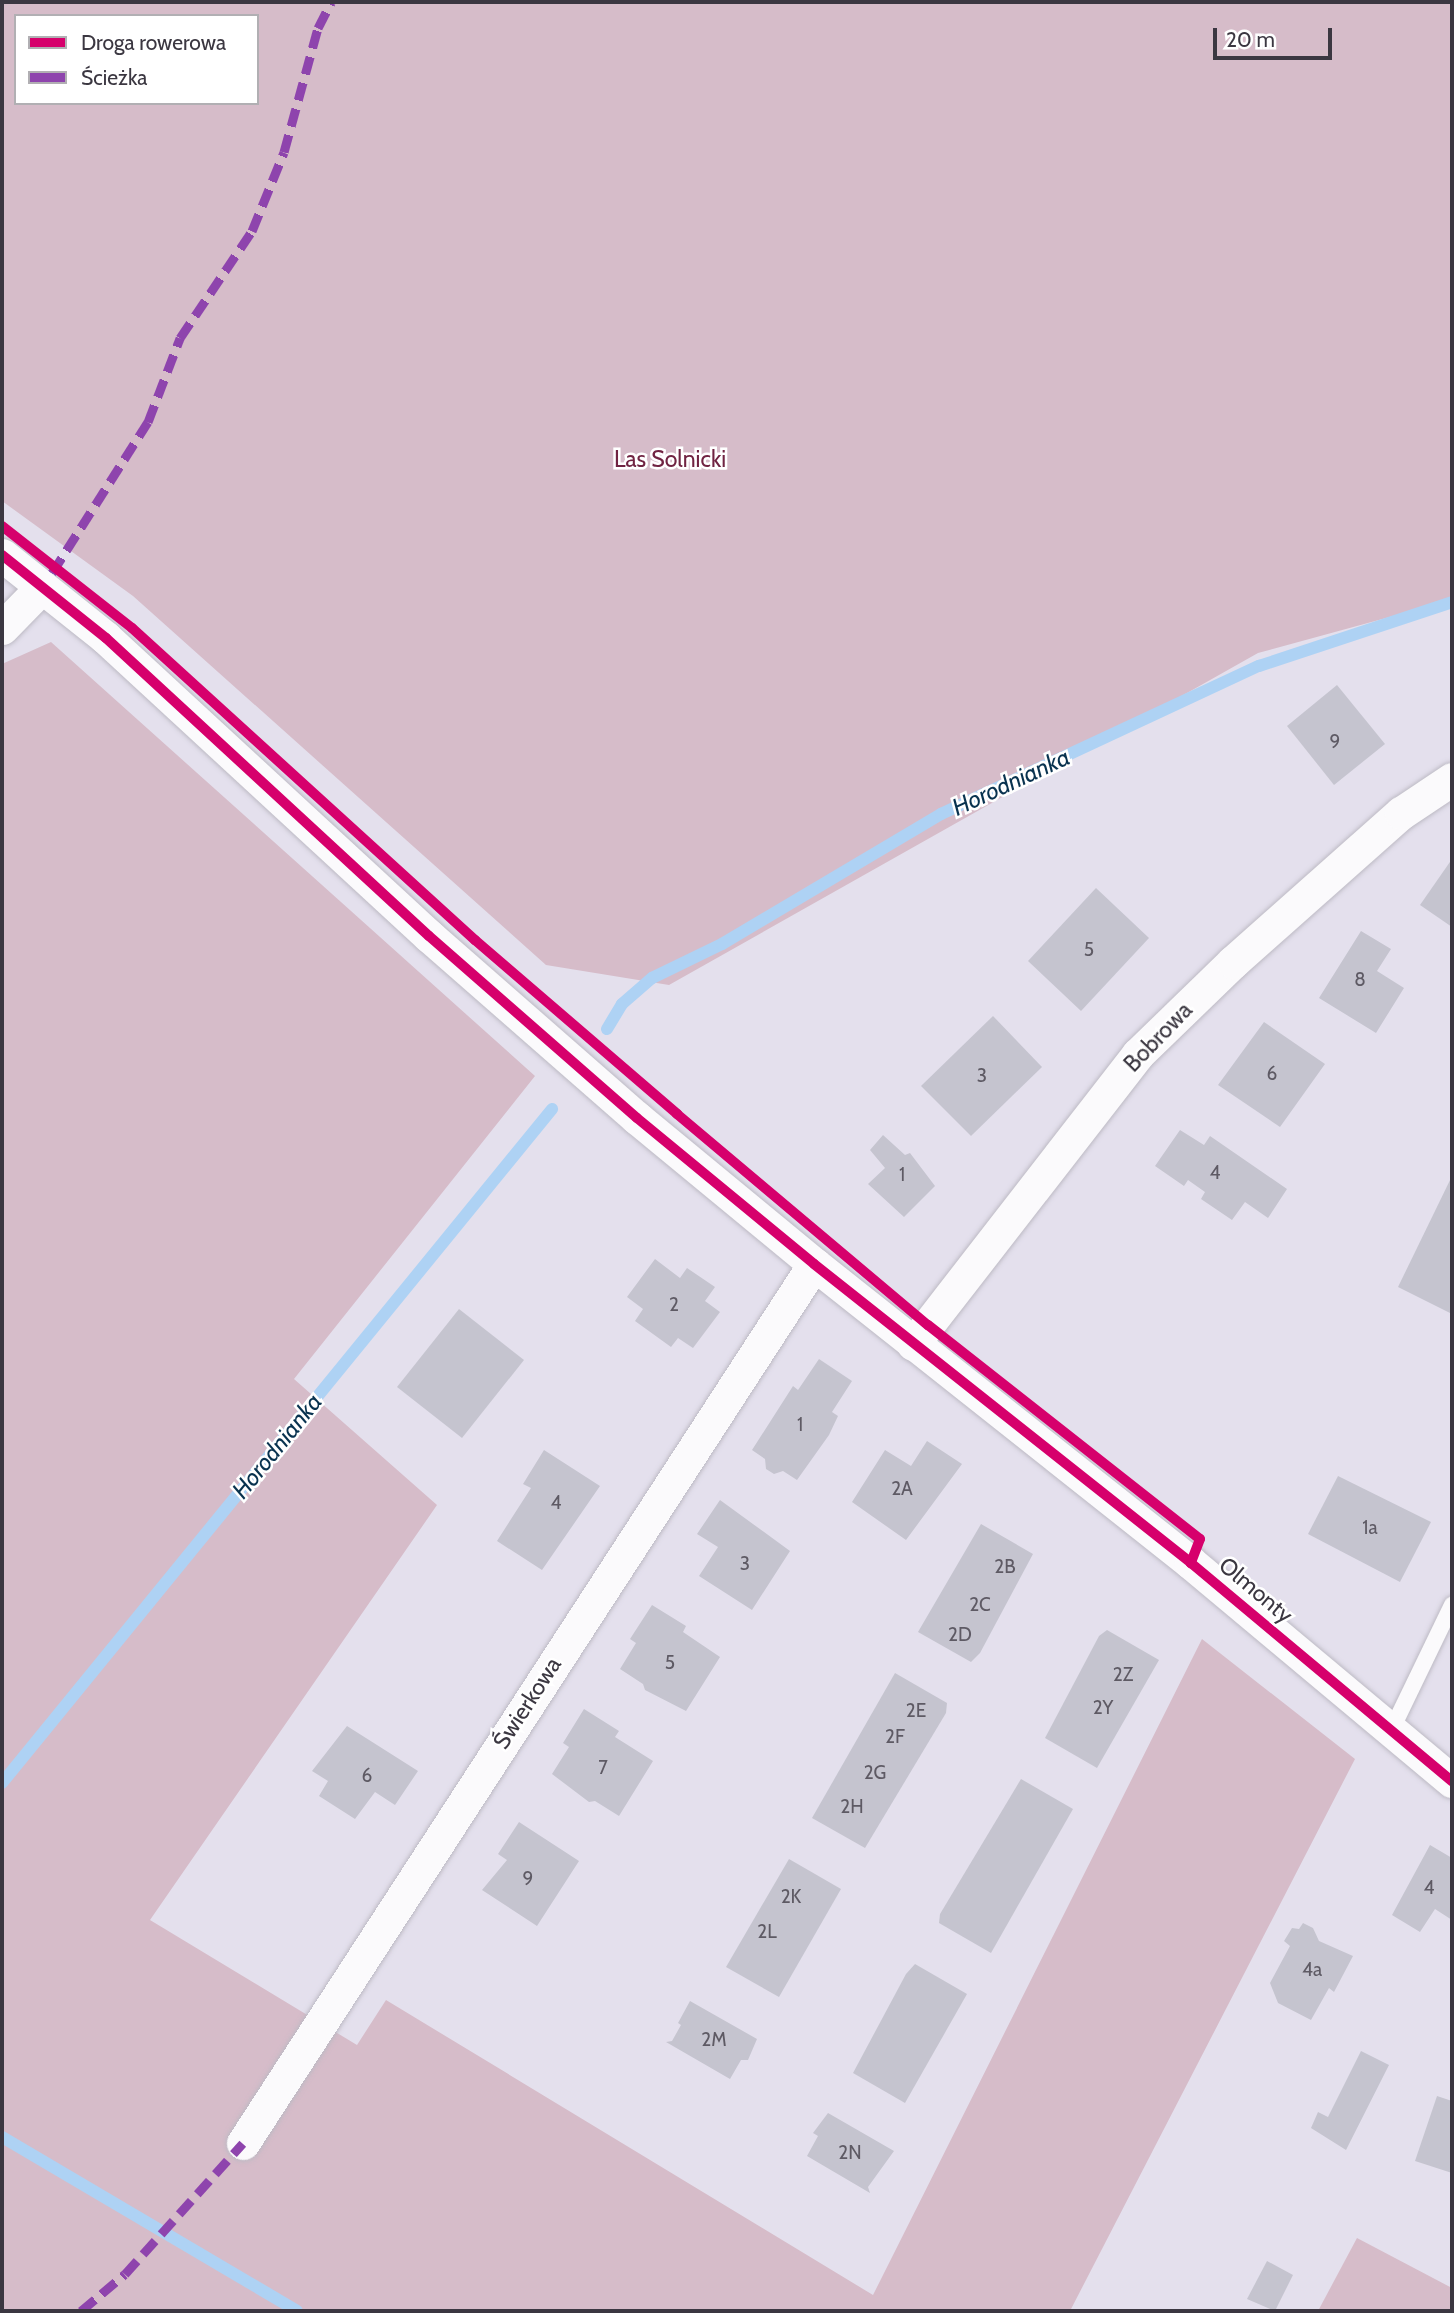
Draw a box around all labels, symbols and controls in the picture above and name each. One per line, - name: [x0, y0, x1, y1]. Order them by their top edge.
- legend: [14, 14, 259, 105]
- scale bar: [1216, 14, 1335, 58]
- text: 20 m: [1226, 27, 1275, 52]
- text: Droga rowerowa: [81, 30, 226, 55]
- text: Ścieżka: [81, 65, 147, 90]
- park label: Las Solnicki: [614, 445, 726, 473]
- house number: 9: [1330, 731, 1340, 753]
- water label: Horodnianka: [948, 742, 1074, 822]
- house number: 5: [1084, 939, 1094, 961]
- house number: 8: [1354, 969, 1366, 991]
- street label: Bobrowa: [1118, 996, 1198, 1078]
- house number: 6: [1267, 1063, 1277, 1085]
- house number: 3: [977, 1065, 987, 1087]
- house number: 4: [1210, 1162, 1220, 1184]
- house number: 1: [899, 1164, 905, 1186]
- house number: 2: [669, 1294, 679, 1316]
- water label: Horodnianka: [226, 1388, 328, 1504]
- house number: 1: [797, 1414, 803, 1436]
- house number: 2A: [891, 1478, 913, 1500]
- house number: 4: [551, 1492, 561, 1514]
- house number: 1a: [1362, 1517, 1378, 1539]
- street label: Olmonty: [1213, 1551, 1299, 1629]
- house number: 3: [740, 1553, 750, 1575]
- house number: 2B: [994, 1556, 1016, 1578]
- house number: 2C: [969, 1594, 991, 1616]
- house number: 2D: [948, 1624, 972, 1646]
- street label: Świerkowa: [487, 1652, 567, 1754]
- house number: 5: [665, 1652, 675, 1674]
- house number: 2Z: [1113, 1664, 1133, 1686]
- house number: 2Y: [1093, 1697, 1113, 1719]
- house number: 2E: [906, 1700, 926, 1722]
- house number: 2F: [885, 1726, 905, 1748]
- house number: 7: [598, 1757, 608, 1779]
- house number: 2G: [864, 1762, 886, 1784]
- house number: 6: [362, 1765, 372, 1787]
- house number: 2H: [840, 1796, 864, 1818]
- house number: 9: [523, 1868, 533, 1890]
- house number: 4: [1424, 1877, 1434, 1899]
- house number: 2K: [781, 1886, 801, 1908]
- house number: 2L: [757, 1921, 777, 1943]
- house number: 4a: [1302, 1959, 1322, 1981]
- house number: 2M: [701, 2029, 727, 2051]
- house number: 2N: [838, 2142, 862, 2164]

